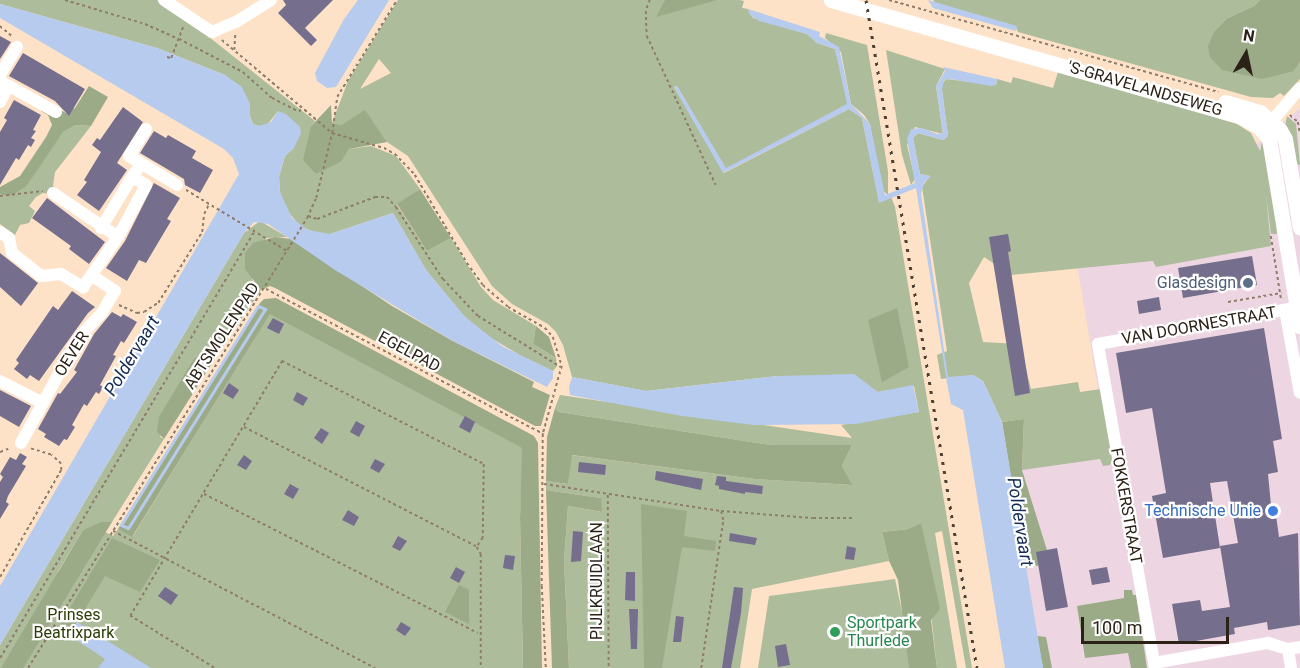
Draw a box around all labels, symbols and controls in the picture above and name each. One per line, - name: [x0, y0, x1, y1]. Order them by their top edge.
- north arrow: [1216, 24, 1276, 84]
- text: N: [1242, 25, 1256, 46]
- street label: 'S-GRAVELANDSEWEG: [1065, 58, 1225, 120]
- place label: Glasdesign: [1157, 273, 1236, 293]
- marker: Glasdesign: [1241, 276, 1255, 290]
- street label: ABTSMOLENPAD: [180, 279, 264, 393]
- street label: VAN DOORNESTRAAT: [1120, 303, 1278, 349]
- water label: Poldervaart: [100, 312, 164, 400]
- street label: OEVER: [51, 328, 93, 380]
- street label: EGELPAD: [375, 328, 443, 376]
- street label: FOKKERSTRAAT: [1106, 447, 1146, 565]
- water label: Poldervaart: [1002, 476, 1038, 568]
- place label: Technische Unie: [1144, 501, 1261, 521]
- marker: Technische Unie: [1266, 504, 1280, 518]
- street label: PIJLKRUIDLAAN: [587, 522, 607, 640]
- park label: Prinses Beatrixpark: [34, 605, 114, 643]
- scale bar: [1084, 605, 1232, 643]
- place label: Sportpark Thurlede: [847, 613, 917, 651]
- text: 100 m: [1092, 617, 1143, 638]
- marker: Sportpark Thurlede: [828, 625, 842, 639]

